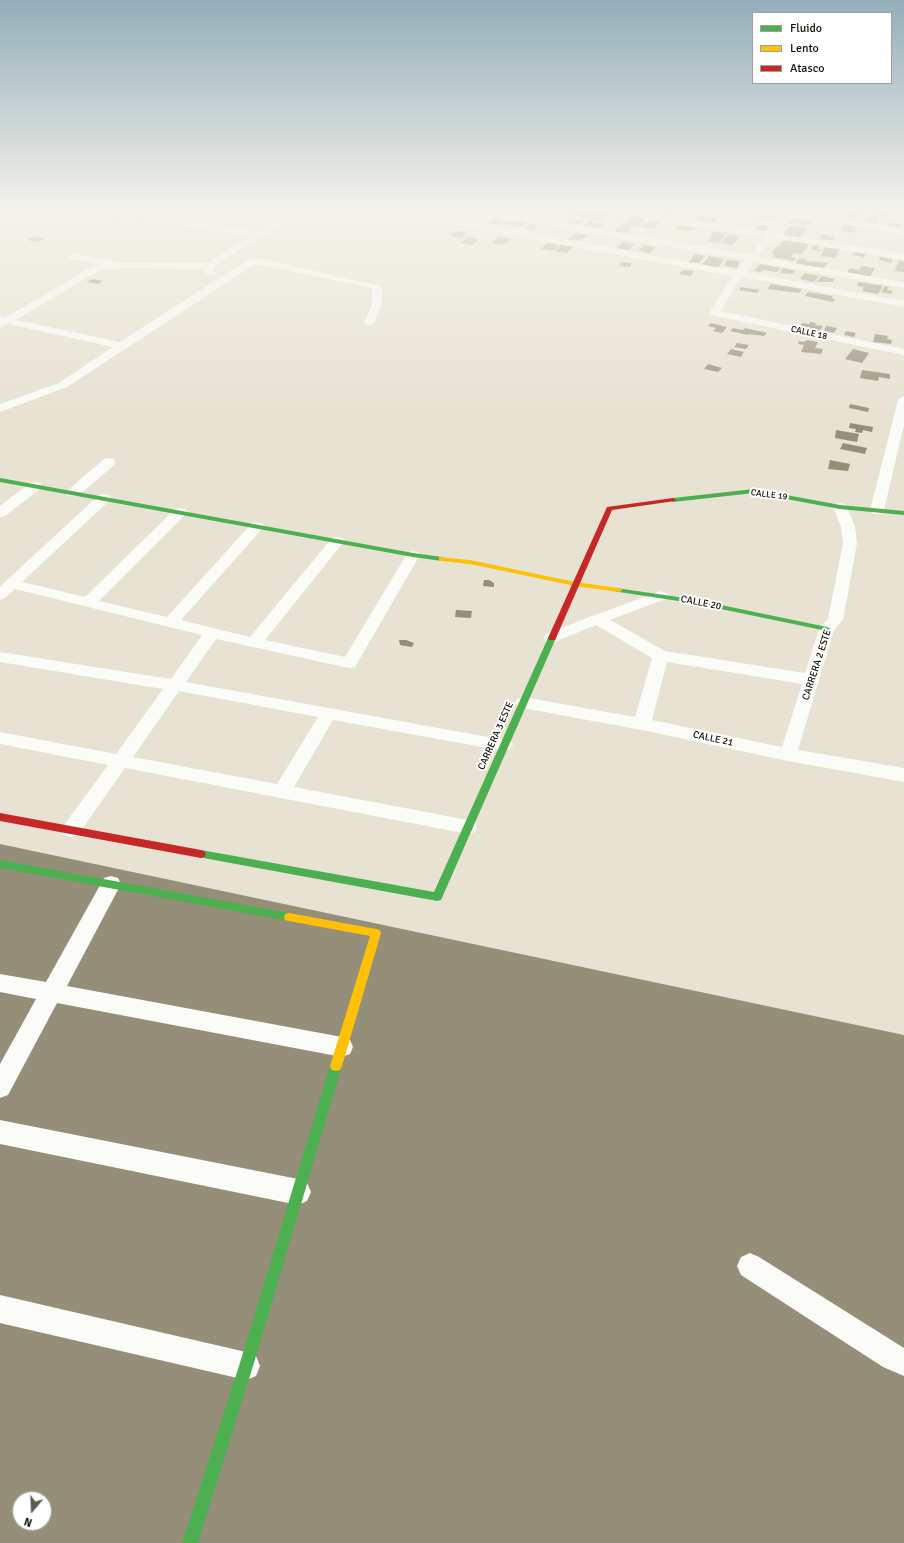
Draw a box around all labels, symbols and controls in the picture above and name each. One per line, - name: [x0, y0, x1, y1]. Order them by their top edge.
- legend: [752, 12, 892, 84]
- text: Fluido: [790, 21, 822, 36]
- text: Lento: [790, 41, 819, 56]
- text: Atasco: [790, 61, 825, 76]
- street label: CALLE 18: [790, 324, 828, 342]
- street label: CALLE 19: [750, 487, 788, 503]
- street label: CALLE 20: [680, 593, 722, 613]
- street label: CARRERA 2 ESTE: [800, 628, 834, 702]
- street label: CARRERA 3 ESTE: [476, 700, 516, 772]
- street label: CALLE 21: [692, 729, 734, 749]
- north arrow: [12, 1491, 52, 1531]
- text: N: [23, 1514, 34, 1529]

